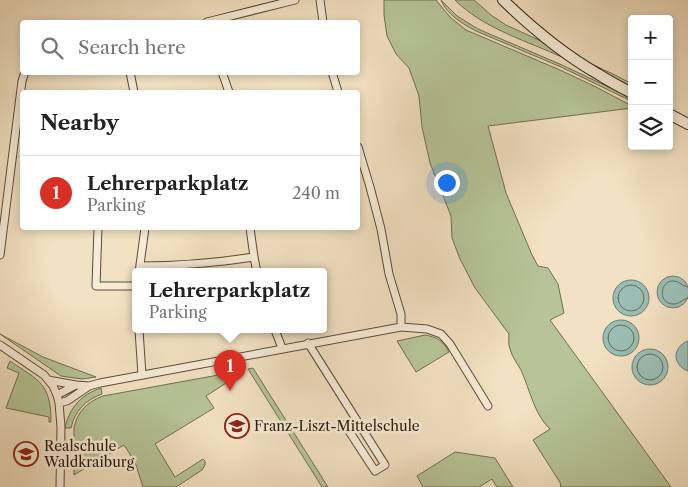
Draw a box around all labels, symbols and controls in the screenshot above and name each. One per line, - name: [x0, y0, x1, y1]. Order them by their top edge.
- map controls: [628, 15, 673, 150]
- button: +: [628, 15, 673, 60]
- search box: [20, 20, 360, 75]
- icon: search: [38, 34, 66, 62]
- text: Search here: [78, 36, 186, 59]
- button: −: [628, 60, 673, 105]
- button: layers: [628, 105, 673, 150]
- text: Nearby: [40, 110, 119, 135]
- your location: [434, 170, 460, 196]
- text: Lehrerparkplatz: [87, 172, 249, 195]
- text: 1: [52, 183, 60, 203]
- text: 240 m: [292, 183, 340, 203]
- text: Parking: [87, 195, 145, 215]
- popup: [132, 268, 327, 333]
- text: Lehrerparkplatz: [149, 279, 310, 302]
- text: Parking: [149, 302, 207, 322]
- pin: 1: [214, 350, 246, 391]
- school or university icon: Franz-Liszt-Mittelschule: [224, 413, 250, 439]
- place label: Franz-Liszt-Mittelschule: [254, 417, 420, 435]
- place label: Realschule Waldkraiburg: [43, 437, 135, 471]
- school or university icon: Realschule Waldkraiburg: [13, 441, 39, 467]

